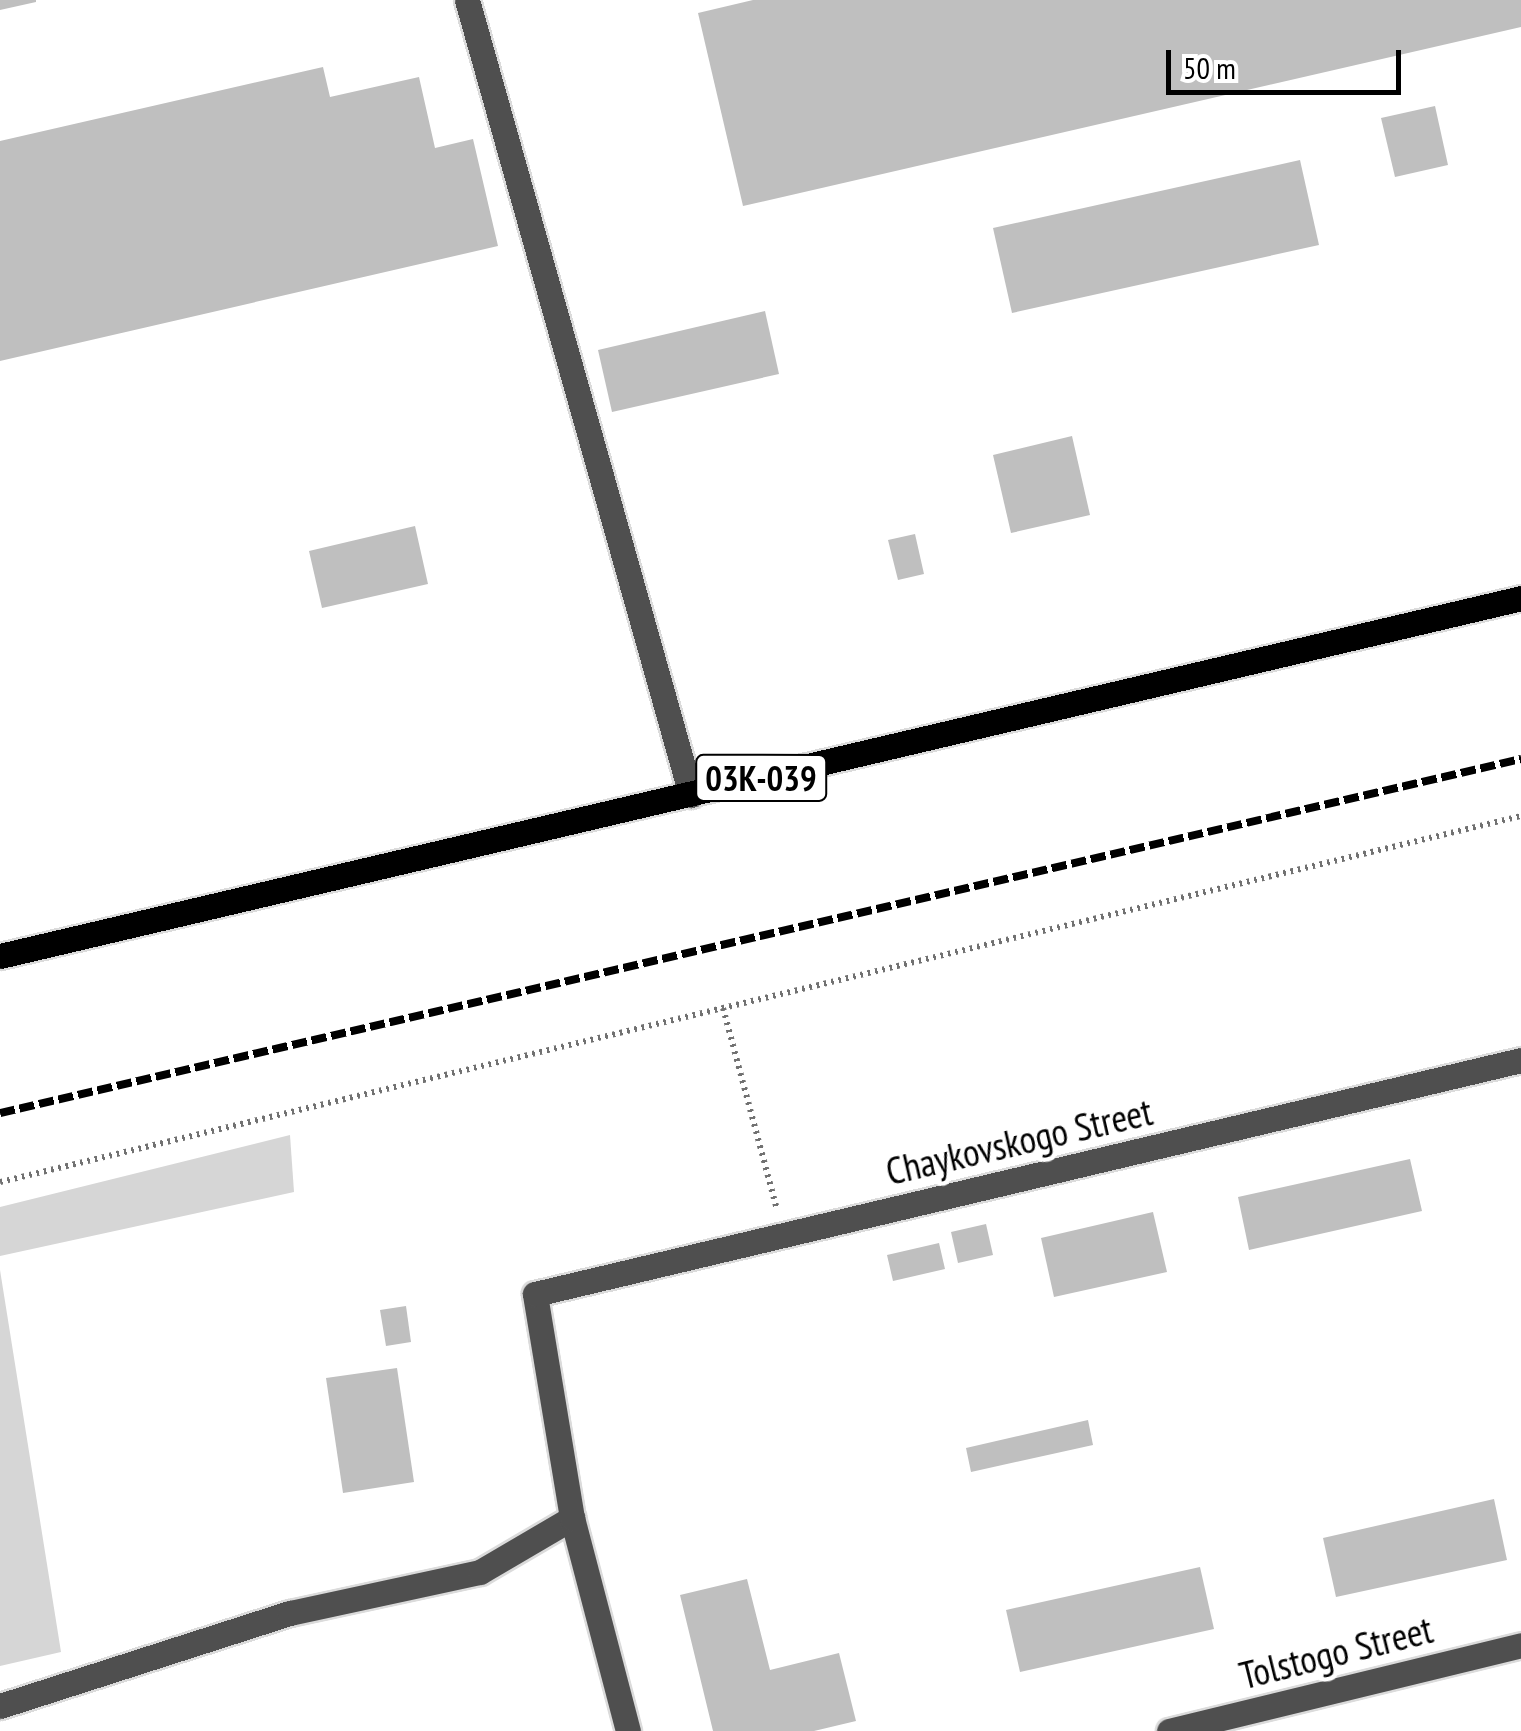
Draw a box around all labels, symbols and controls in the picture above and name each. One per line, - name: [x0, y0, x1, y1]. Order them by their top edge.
- scale bar: [1171, 30, 1406, 92]
- text: 50 m: [1183, 48, 1236, 87]
- road number: 03К-039: [694, 748, 828, 808]
- street label: Chaykovskogo Street: [881, 1088, 1157, 1194]
- street label: Tolstogo Street: [1235, 1606, 1437, 1698]

